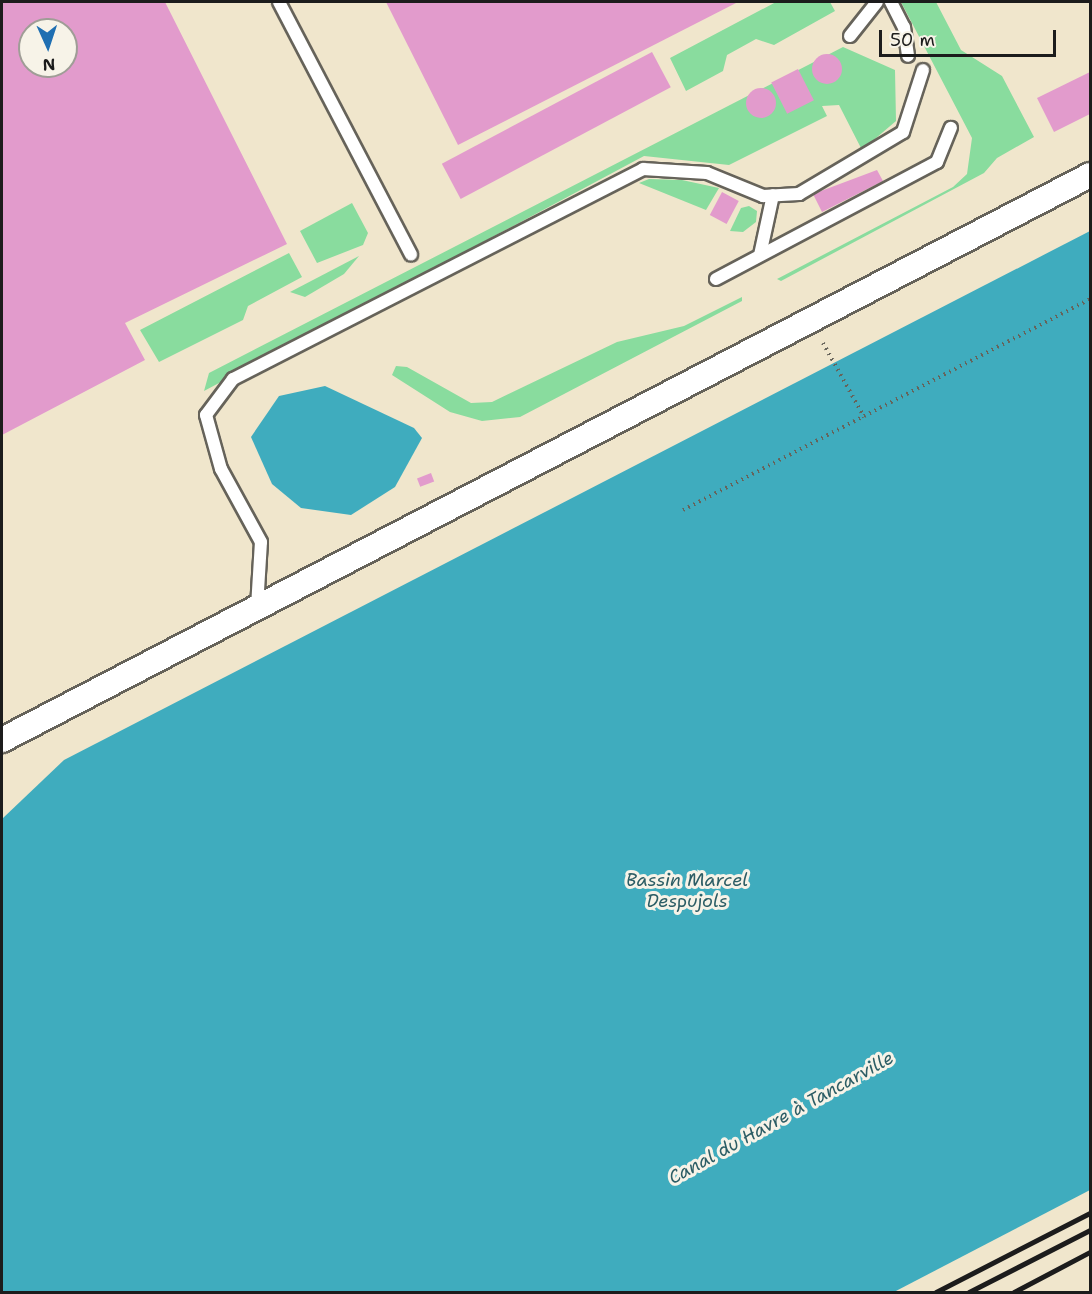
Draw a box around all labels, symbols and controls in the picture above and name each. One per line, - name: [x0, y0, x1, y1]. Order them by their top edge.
- north arrow: [18, 18, 78, 78]
- scale bar: [882, 18, 1059, 56]
- text: 50 m: [890, 28, 935, 52]
- text: N: [42, 54, 56, 75]
- water label: Bassin Marcel Despujols: [626, 870, 748, 912]
- water label: Canal du Havre à Tancarville: [665, 1047, 897, 1189]

